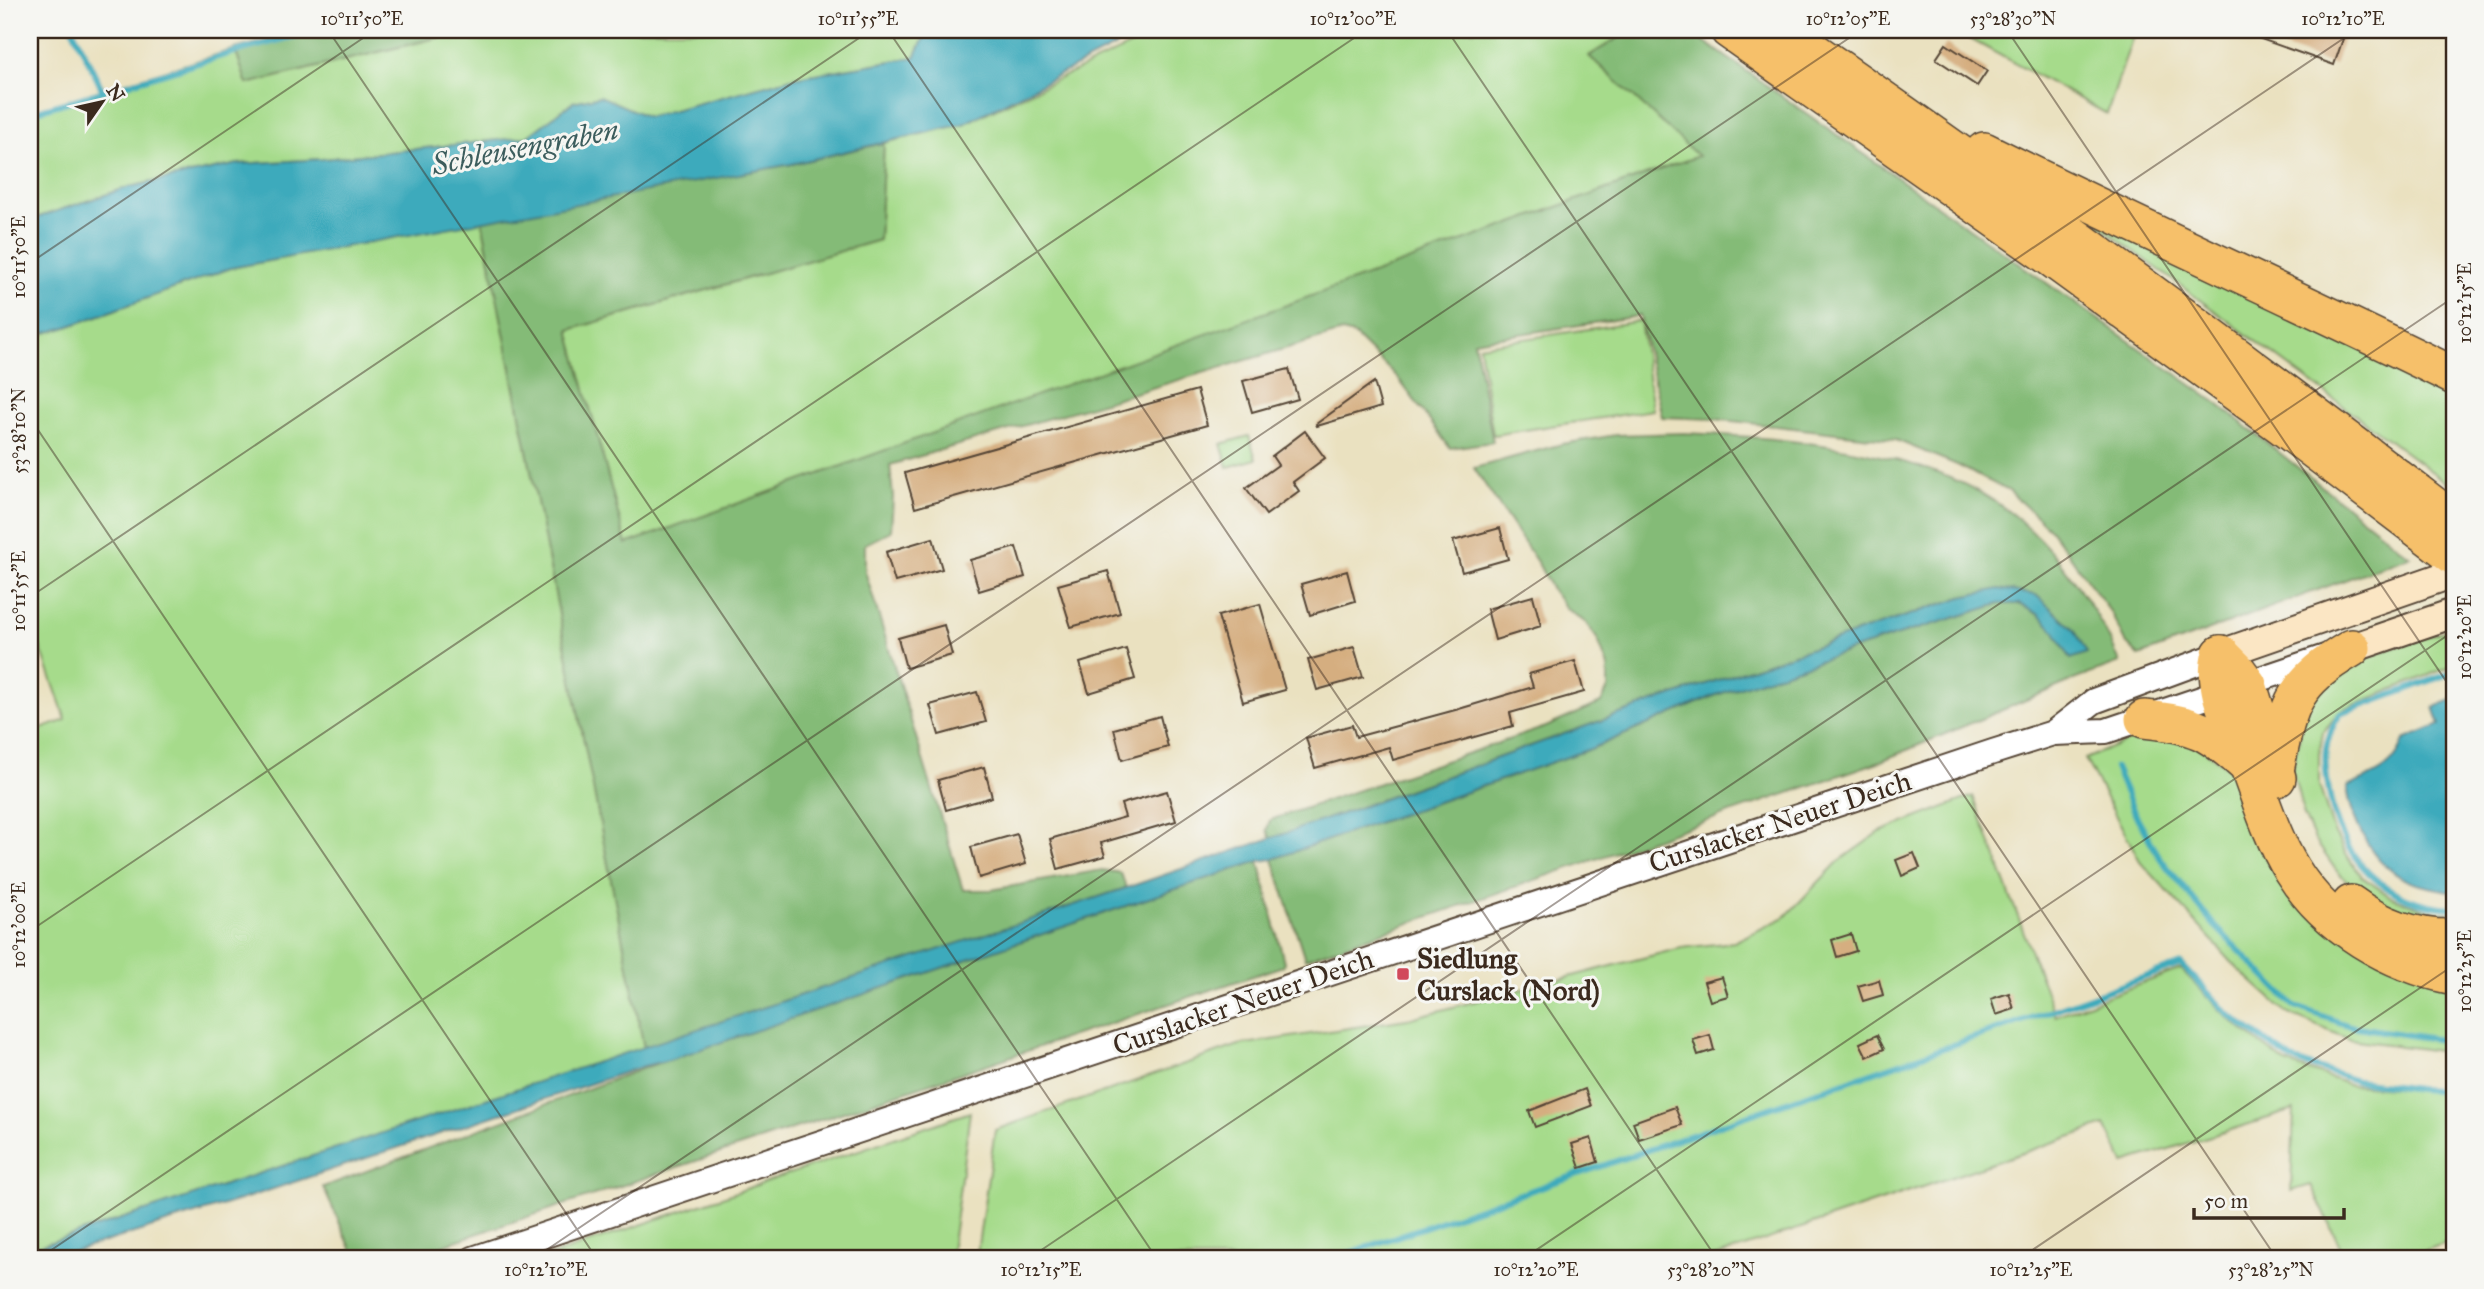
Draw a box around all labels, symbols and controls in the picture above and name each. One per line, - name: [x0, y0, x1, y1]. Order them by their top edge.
- text: 10°11'50"E: [321, 8, 404, 30]
- text: 10°11'55"E: [818, 8, 898, 30]
- text: 10°12'00"E: [1310, 8, 1396, 30]
- text: 10°12'05"E: [1806, 8, 1890, 30]
- text: 53°28'30"N: [1970, 8, 2056, 30]
- text: 10°12'10"E: [2301, 8, 2385, 30]
- north arrow: [66, 66, 136, 136]
- text: N: [102, 80, 130, 106]
- water label: Schleusengraben: [428, 111, 622, 183]
- text: 10°11'50"E: [8, 215, 30, 298]
- text: 10°12'15"E: [2454, 262, 2476, 344]
- text: 53°28'10"N: [8, 388, 30, 474]
- text: 10°11'55"E: [8, 551, 30, 631]
- text: 10°12'20"E: [2454, 594, 2476, 680]
- street label: Curslacker Neuer Deich: [1644, 763, 1916, 881]
- text: 10°12'00"E: [8, 882, 30, 968]
- text: 10°12'25"E: [2454, 929, 2476, 1012]
- street label: Curslacker Neuer Deich: [1108, 941, 1378, 1063]
- place label: Siedlung Curslack (Nord): [1417, 941, 1600, 1008]
- marker: Siedlung Curslack (Nord): [1395, 966, 1411, 982]
- scale bar: [2194, 1177, 2344, 1221]
- text: 50 m: [2204, 1188, 2249, 1214]
- text: 10°12'10"E: [504, 1259, 588, 1281]
- text: 10°12'15"E: [1000, 1259, 1082, 1281]
- text: 10°12'20"E: [1493, 1259, 1579, 1281]
- text: 53°28'20"N: [1667, 1259, 1755, 1281]
- text: 10°12'25"E: [1990, 1259, 2073, 1281]
- text: 53°28'25"N: [2228, 1259, 2314, 1281]

